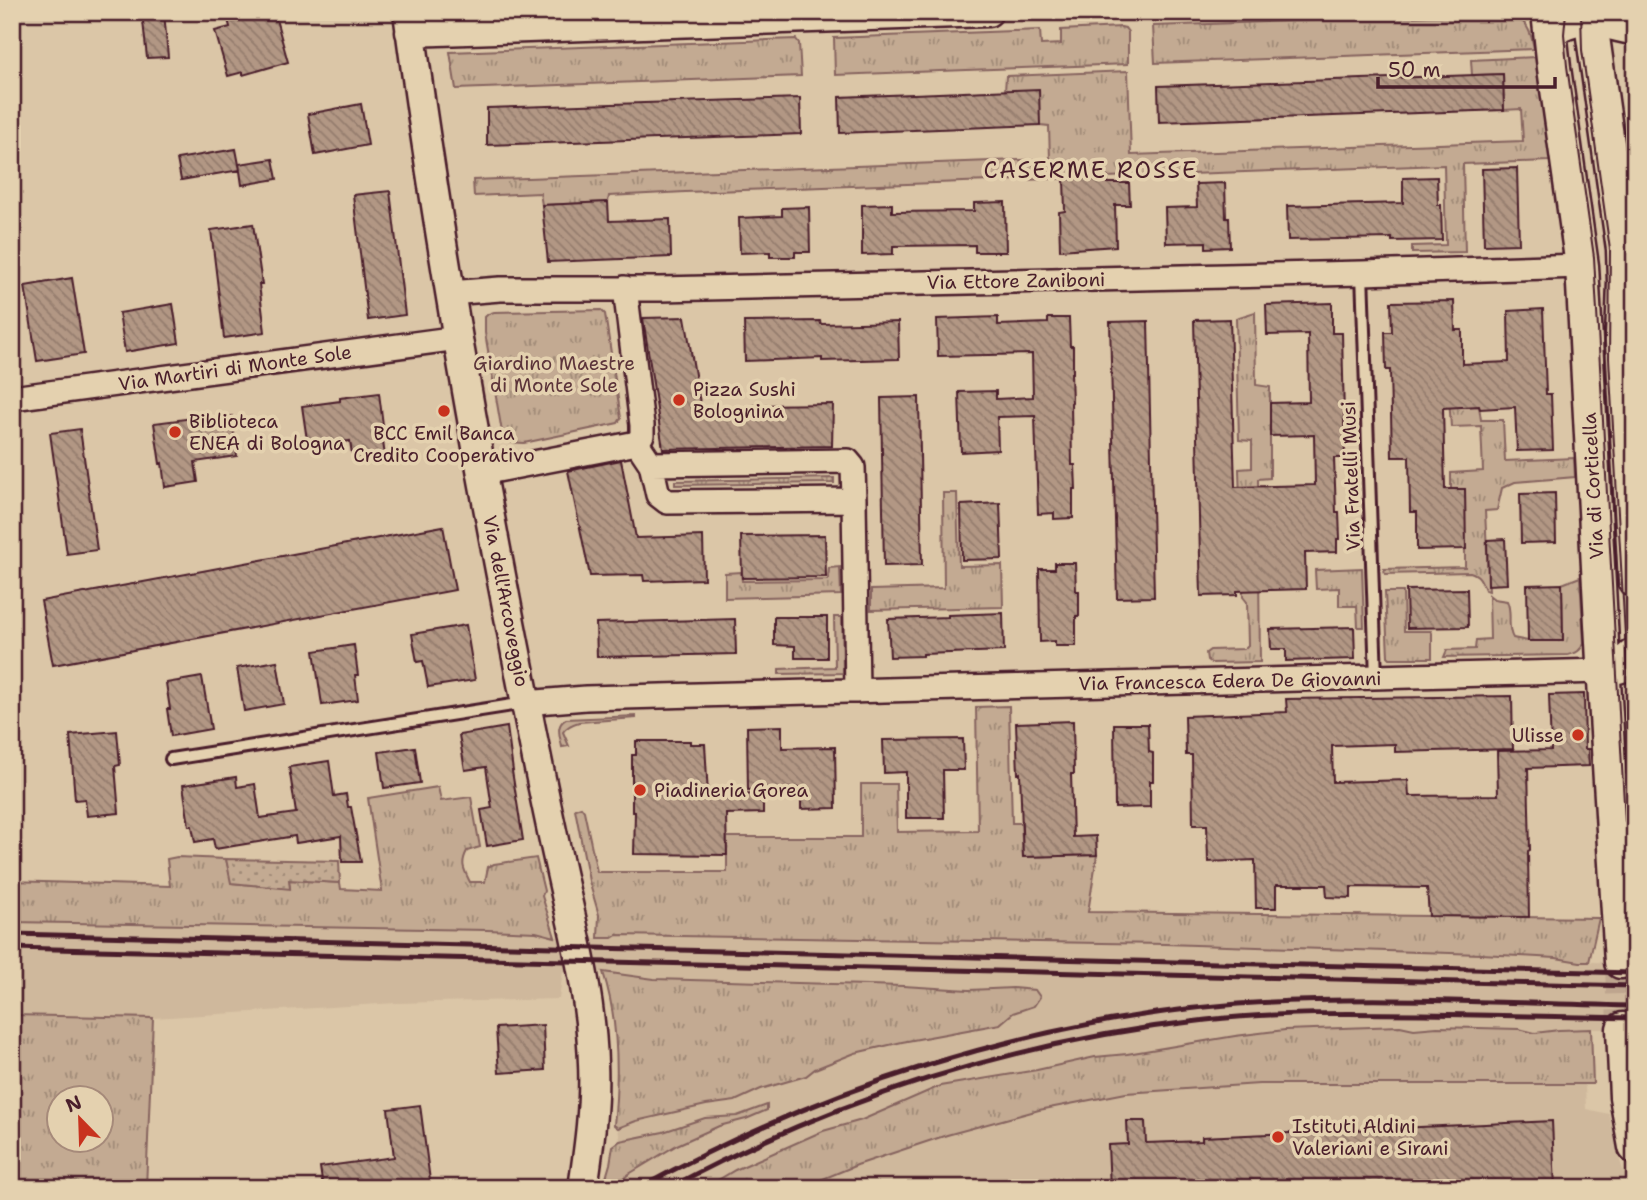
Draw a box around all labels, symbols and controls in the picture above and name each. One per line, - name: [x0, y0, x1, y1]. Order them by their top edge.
- scale bar: [1378, 46, 1554, 90]
- text: 50 m: [1388, 56, 1441, 84]
- district label: CASERME ROSSE: [984, 155, 1198, 185]
- street label: Via Ettore Zaniboni: [926, 267, 1106, 295]
- street label: Via Martiri di Monte Sole: [117, 339, 353, 397]
- park label: Giardino Maestre di Monte Sole: [473, 351, 635, 398]
- place label: Pizza Sushi Bolognina: [693, 377, 796, 424]
- marker: Pizza Sushi Bolognina: [671, 392, 687, 408]
- street label: Via Fratelli Musi: [1336, 401, 1366, 551]
- marker: BCC Emil Banca Credito Cooperativo: [436, 403, 452, 419]
- place label: Biblioteca ENEA di Bologna: [189, 409, 345, 456]
- street label: Via di Corticella: [1577, 412, 1609, 560]
- place label: BCC Emil Banca Credito Cooperativo: [353, 421, 535, 468]
- marker: Biblioteca ENEA di Bologna: [167, 424, 183, 440]
- street label: Via dell'Arcoveggio: [477, 513, 535, 689]
- street label: Via Francesca Edera De Giovanni: [1078, 666, 1382, 696]
- place label: Ulisse: [1512, 723, 1564, 748]
- marker: Ulisse: [1570, 727, 1586, 743]
- place label: Piadineria Gorea: [654, 778, 808, 803]
- marker: Piadineria Gorea: [632, 782, 648, 798]
- north arrow: [46, 1084, 116, 1154]
- text: N: [62, 1089, 85, 1118]
- place label: Istituti Aldini Valeriani e Sirani: [1292, 1114, 1449, 1161]
- marker: Istituti Aldini Valeriani e Sirani: [1270, 1129, 1286, 1145]

